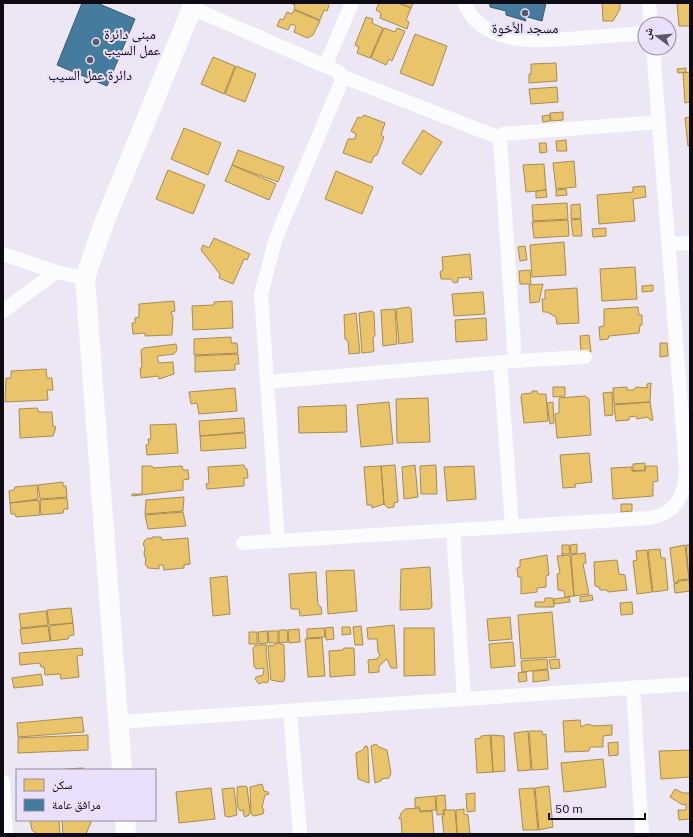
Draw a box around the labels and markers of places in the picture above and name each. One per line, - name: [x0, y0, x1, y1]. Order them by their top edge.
- marker: مسجد الأخوة: [520, 8, 530, 18]
- place label: مسجد الأخوة: [492, 19, 558, 37]
- place label: مبنى دائرة عمل السيب: [104, 25, 161, 59]
- marker: مبنى دائرة عمل السيب: [91, 37, 101, 47]
- marker: دائرة عمل السيب: [85, 55, 95, 65]
- place label: دائرة عمل السيب: [48, 66, 132, 84]

